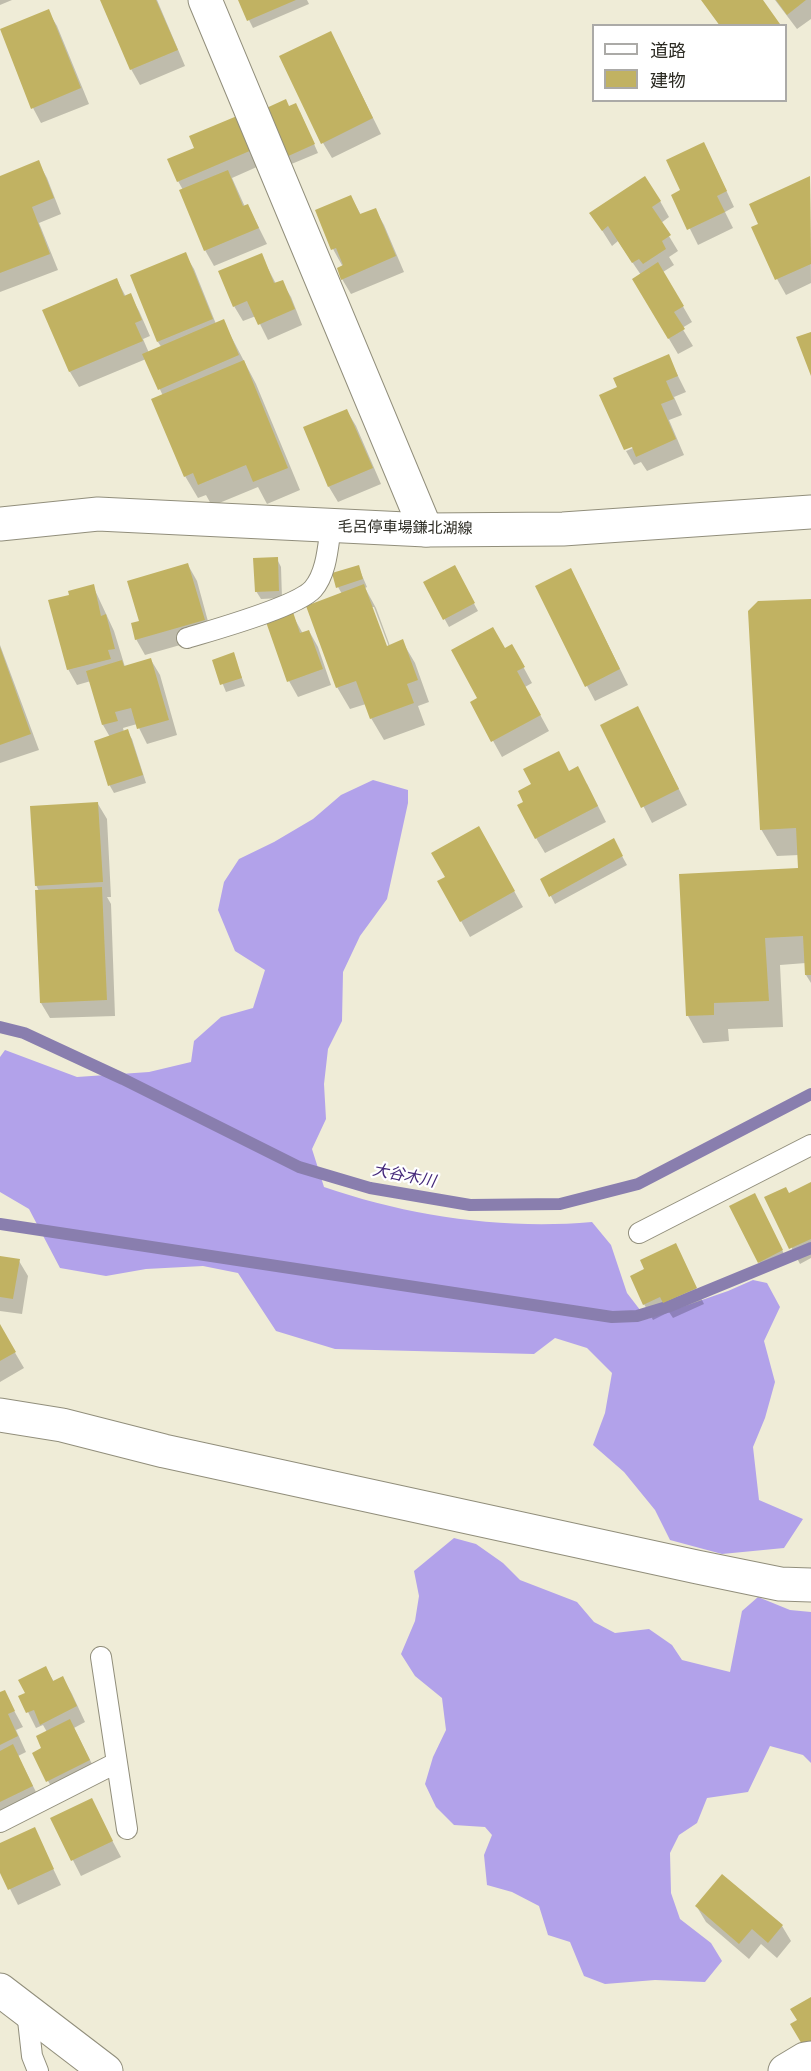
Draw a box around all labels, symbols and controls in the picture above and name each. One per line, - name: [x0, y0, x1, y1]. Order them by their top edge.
- legend: [592, 24, 787, 102]
- text: 道路: [650, 40, 686, 62]
- text: 建物: [650, 70, 686, 92]
- street label: 毛呂停車場鎌北湖線: [337, 518, 473, 538]
- water label: 大谷木川: [371, 1160, 437, 1192]

